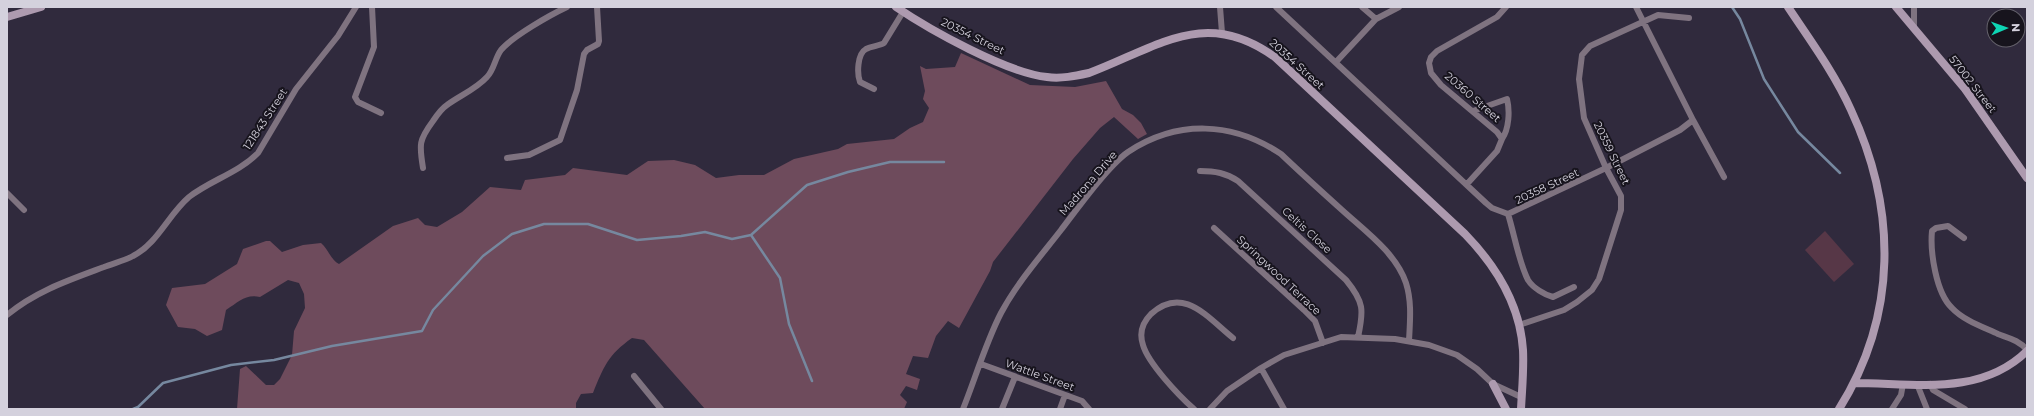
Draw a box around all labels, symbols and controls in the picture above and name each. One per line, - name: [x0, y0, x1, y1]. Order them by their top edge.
- north arrow: [1986, 8, 2026, 48]
- street label: 20354 Street: [939, 15, 1008, 58]
- text: N: [2009, 23, 2023, 32]
- street label: 20354 Street: [1267, 36, 1328, 93]
- street label: 57002 Street: [1946, 52, 2000, 116]
- street label: 20360 Street: [1442, 69, 1504, 126]
- street label: 121843 Street: [240, 85, 290, 152]
- street label: 20359 Street: [1591, 119, 1634, 187]
- street label: Madrona Drive: [1056, 147, 1120, 218]
- street label: 20358 Street: [1513, 165, 1582, 207]
- street label: Celtis Close: [1279, 204, 1335, 256]
- street label: Springwood Terrace: [1234, 232, 1324, 318]
- street label: Wattle Street: [1003, 356, 1077, 394]

